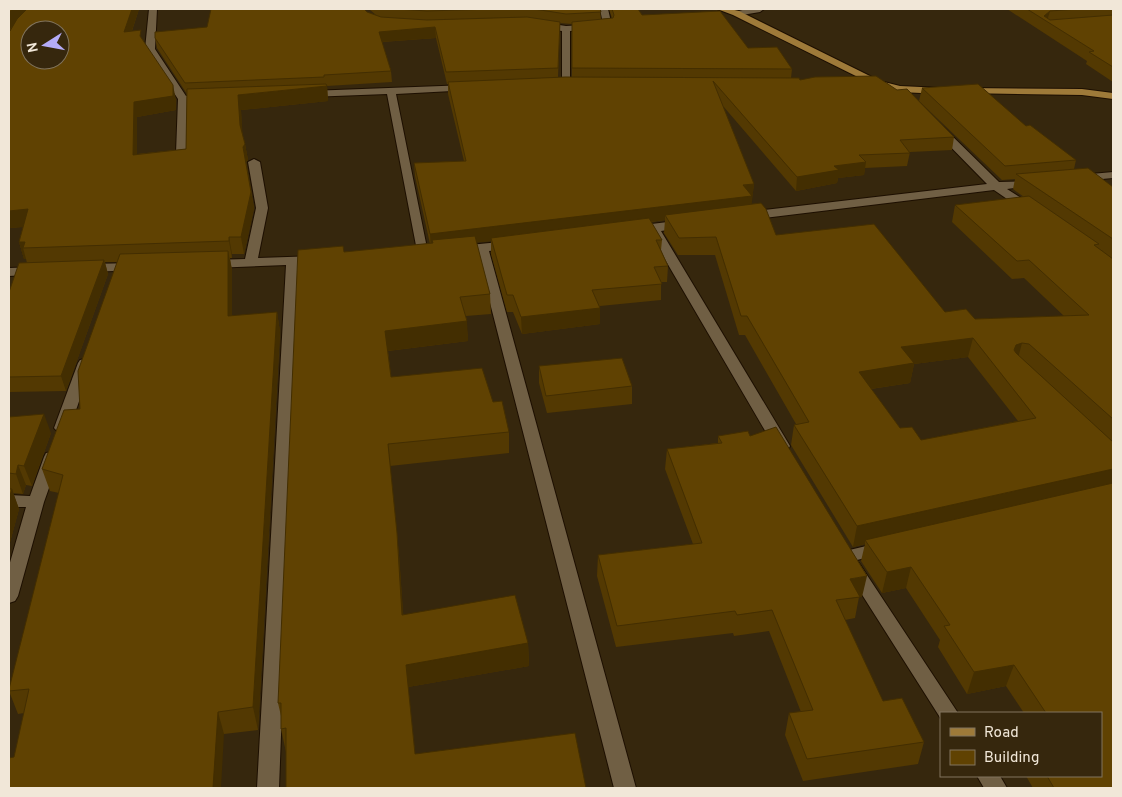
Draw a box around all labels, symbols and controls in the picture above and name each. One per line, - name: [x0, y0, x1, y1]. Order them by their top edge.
- north arrow: [20, 20, 70, 70]
- text: N: [24, 41, 43, 54]
- legend: [940, 712, 1102, 777]
- text: Road: [984, 724, 1019, 743]
- text: Building: [984, 749, 1039, 768]

